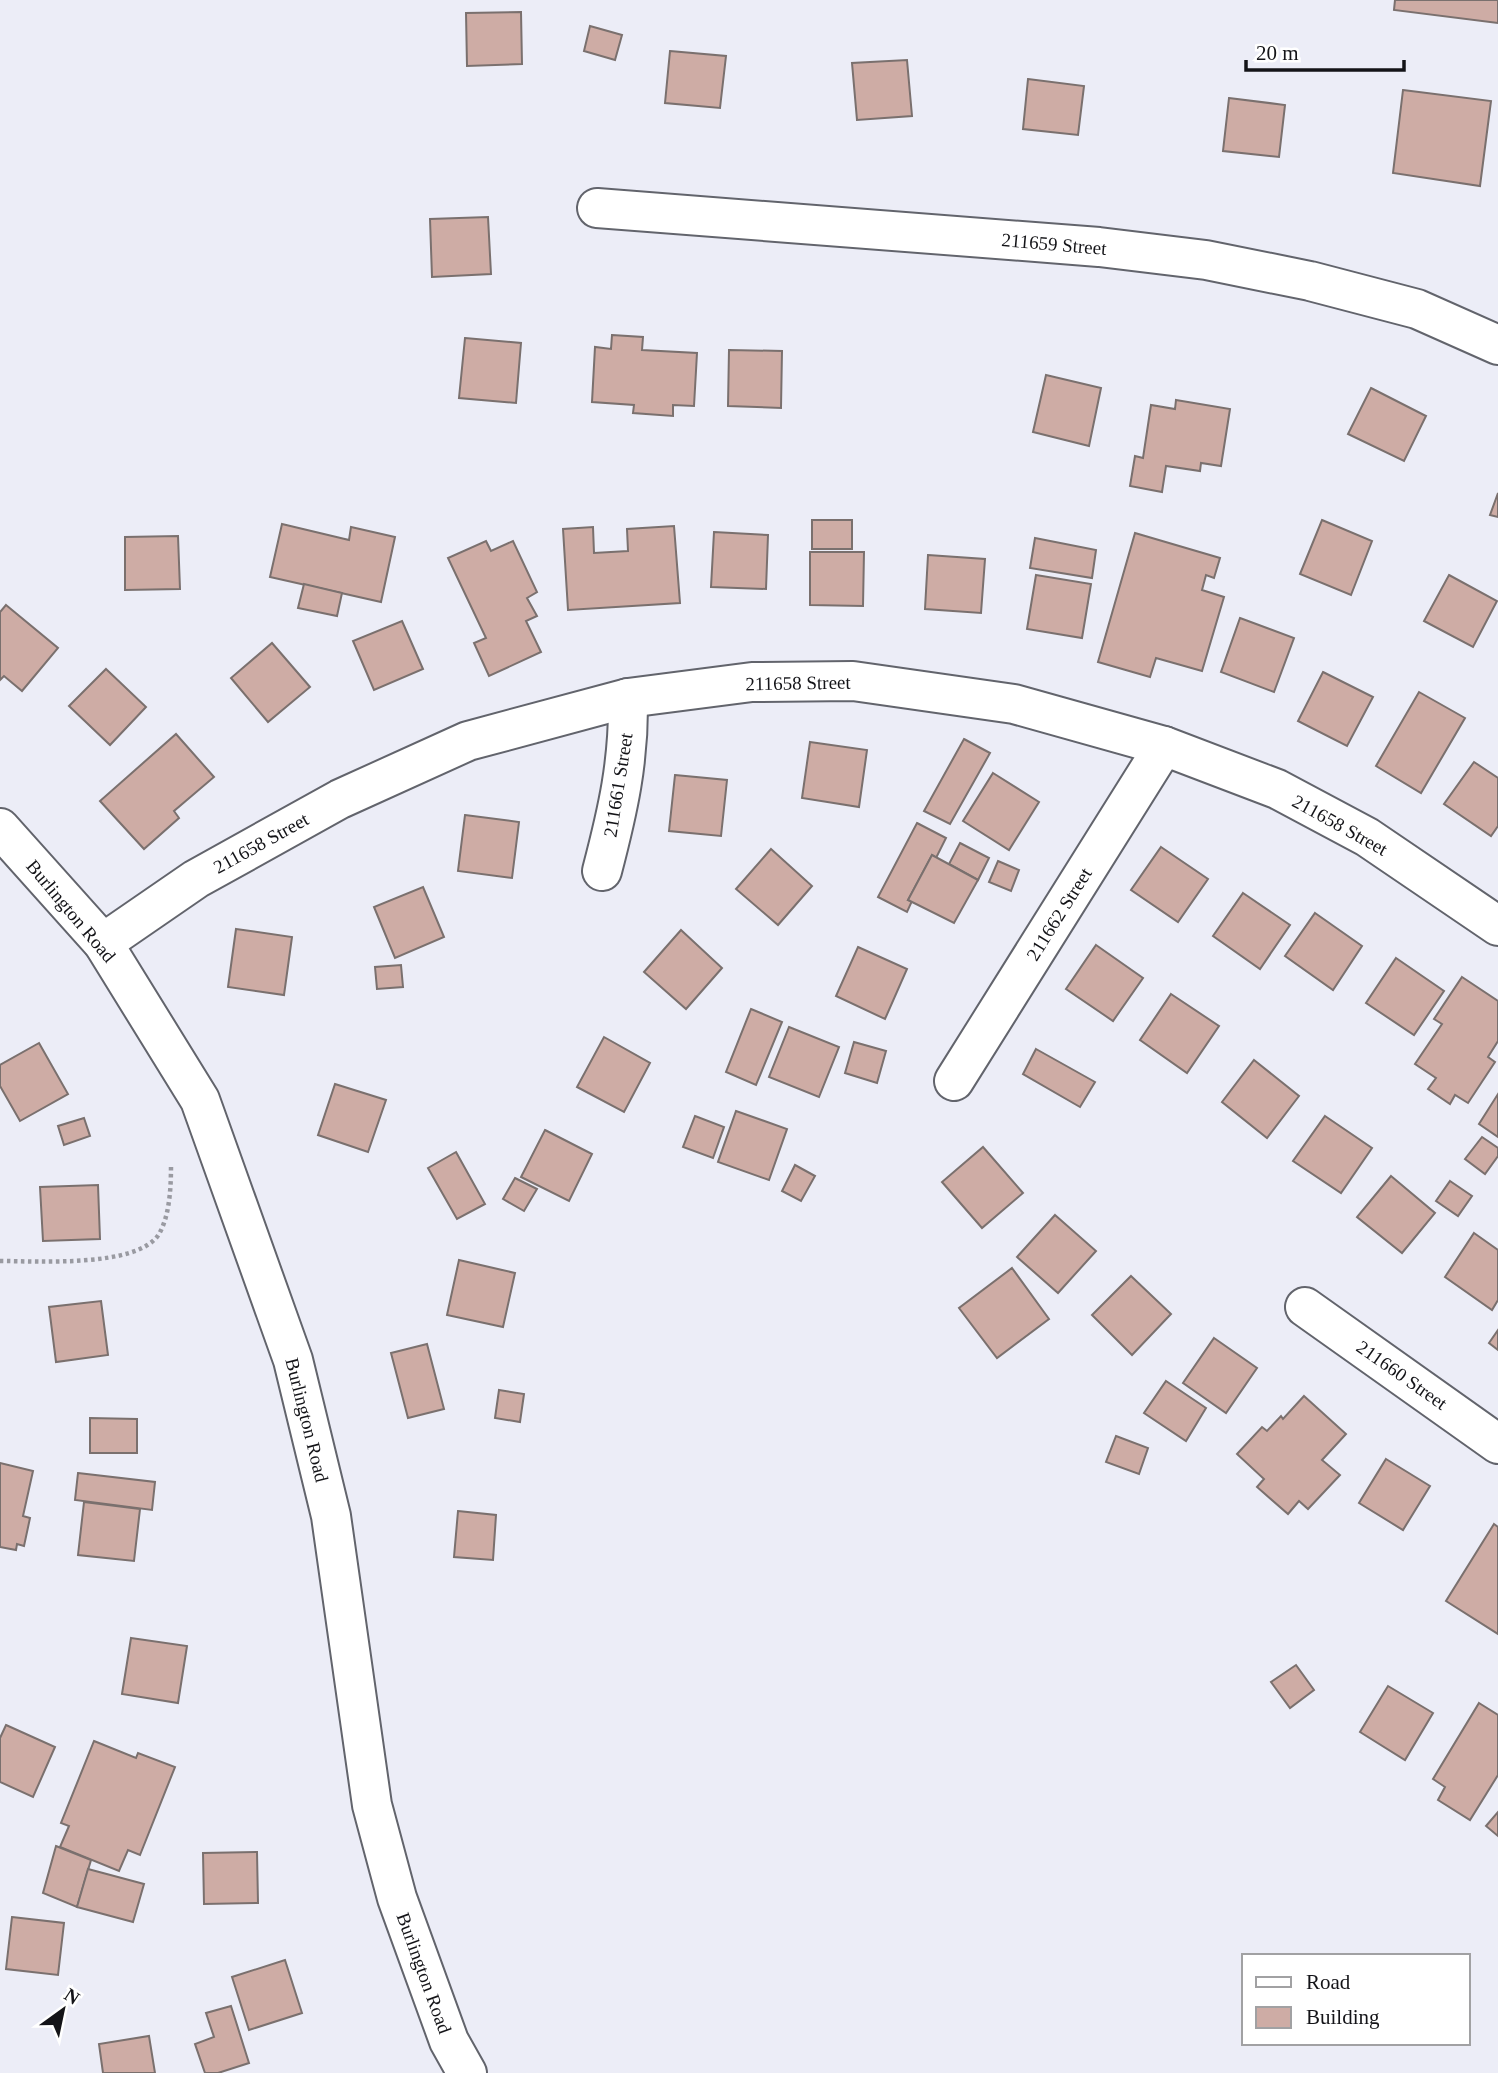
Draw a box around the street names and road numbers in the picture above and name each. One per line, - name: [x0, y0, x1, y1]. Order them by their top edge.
- street label: 211659 Street: [1001, 229, 1108, 259]
- street label: 211658 Street: [745, 672, 852, 694]
- street label: 211661 Street: [599, 731, 637, 839]
- street label: 211658 Street: [1289, 790, 1392, 860]
- street label: 211658 Street: [210, 808, 313, 878]
- street label: Burlington Road: [22, 856, 120, 967]
- street label: 211662 Street: [1022, 863, 1096, 964]
- street label: 211660 Street: [1353, 1336, 1452, 1414]
- street label: Burlington Road: [281, 1356, 333, 1485]
- street label: Burlington Road: [392, 1910, 456, 2037]

